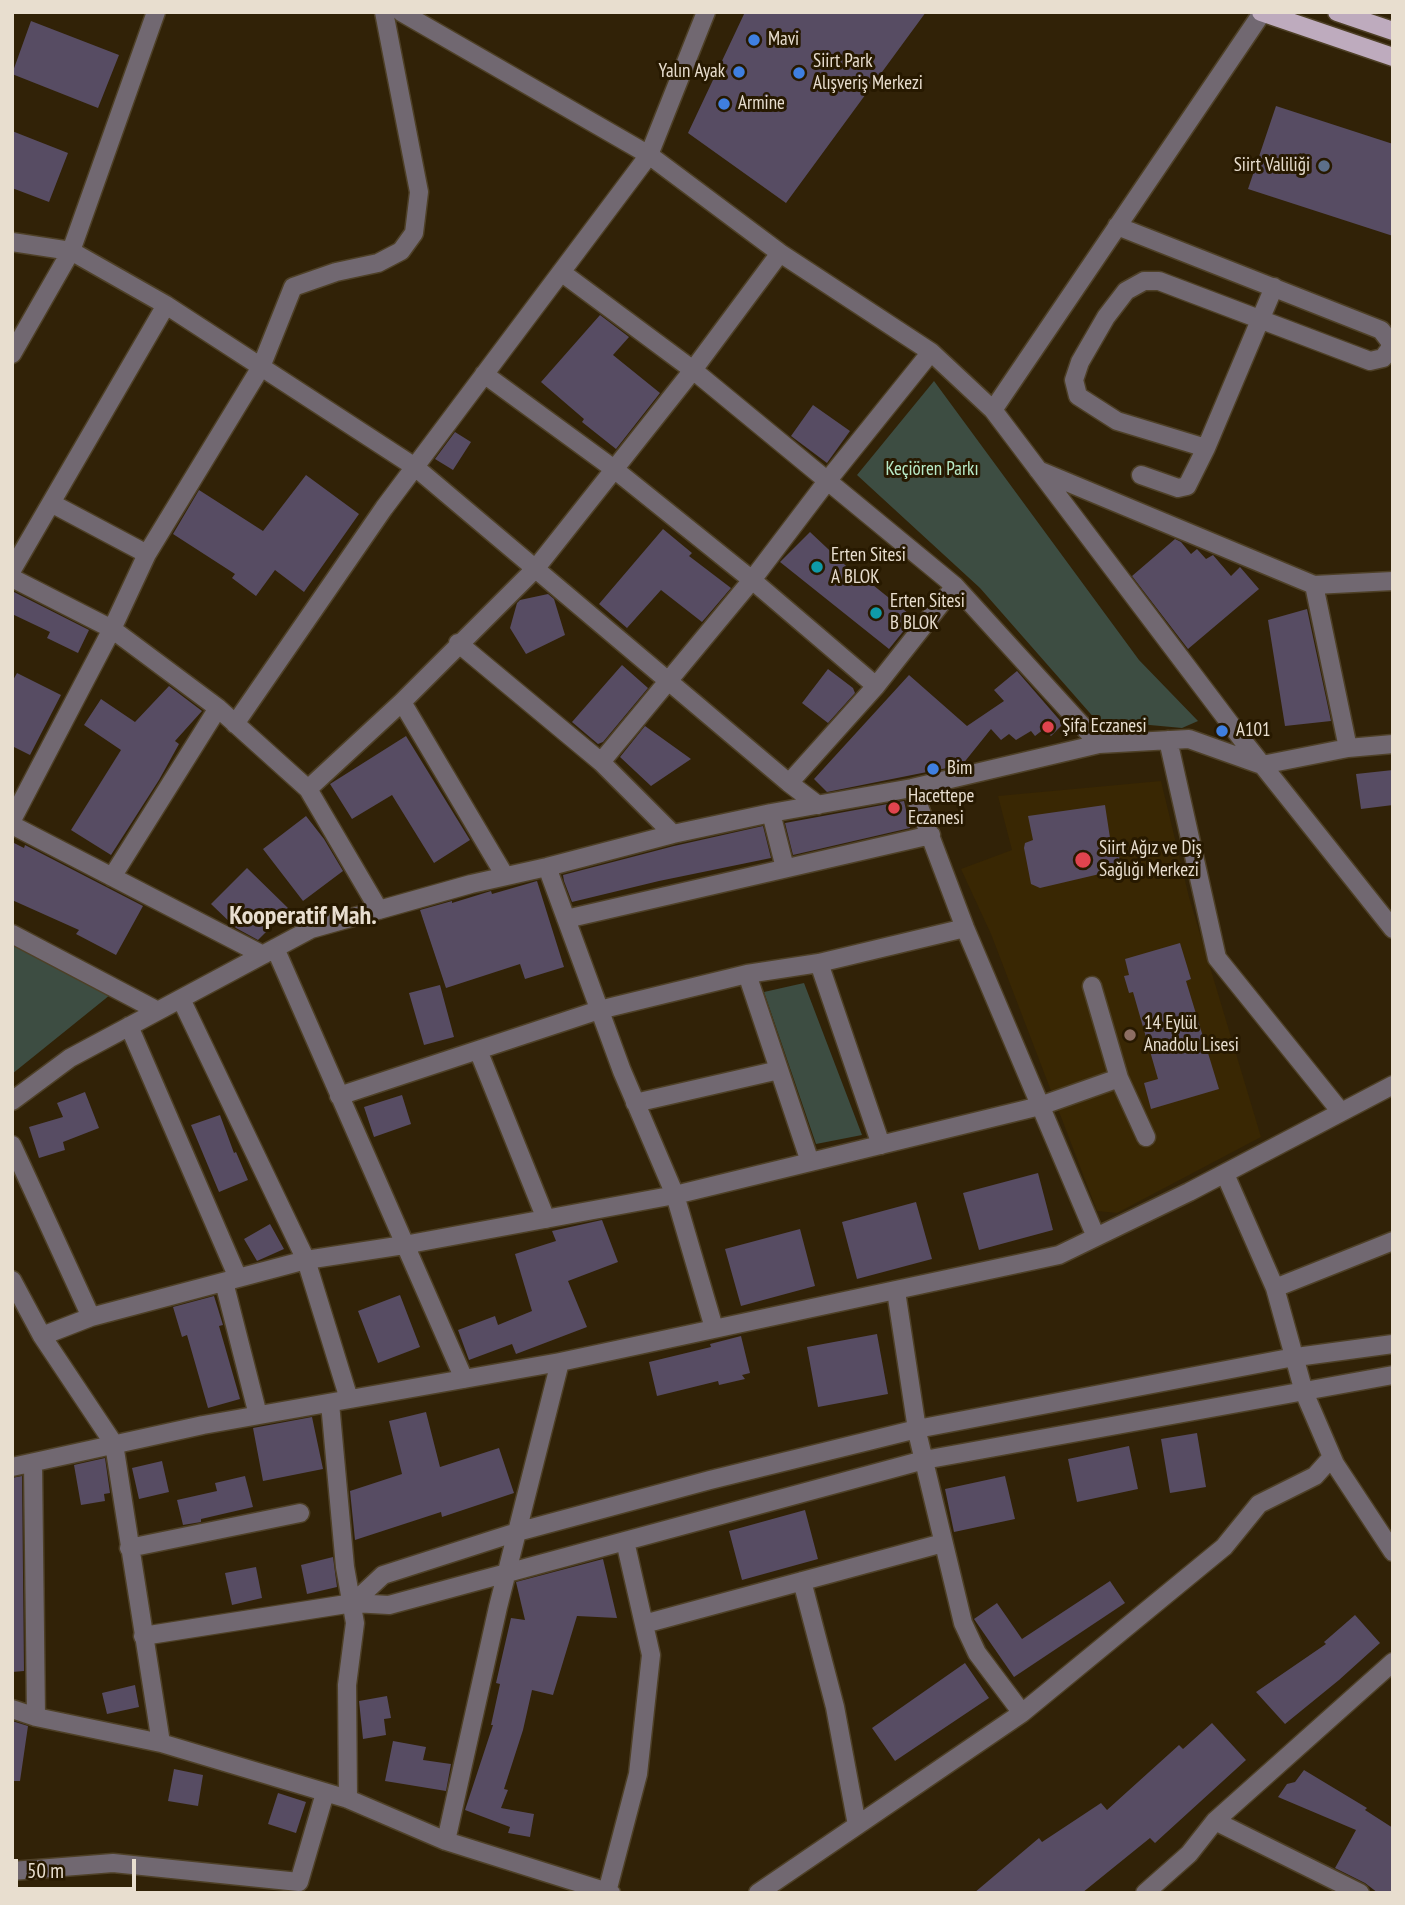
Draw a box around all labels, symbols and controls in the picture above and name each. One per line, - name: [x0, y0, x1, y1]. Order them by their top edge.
- place label: Mavi: [768, 29, 799, 51]
- marker: Mavi: [746, 32, 762, 48]
- place label: Siirt Park Alışveriş Merkezi: [813, 51, 923, 95]
- place label: Yalın Ayak: [658, 61, 725, 83]
- marker: Yalın Ayak: [731, 64, 747, 80]
- marker: Siirt Park Alışveriş Merkezi: [791, 65, 807, 81]
- place label: Armine: [738, 93, 785, 115]
- marker: Armine: [716, 96, 732, 112]
- place label: Siirt Valiliği: [1234, 155, 1310, 177]
- marker: Siirt Valiliği: [1316, 158, 1332, 174]
- park label: Keçiören Parkı: [885, 459, 979, 481]
- place label: Erten Sitesi A BLOK: [831, 545, 906, 589]
- marker: Erten Sitesi A BLOK: [809, 559, 825, 575]
- place label: Erten Sitesi B BLOK: [890, 591, 965, 635]
- marker: Erten Sitesi B BLOK: [868, 605, 884, 621]
- place label: Şifa Eczanesi: [1062, 716, 1147, 738]
- marker: Şifa Eczanesi: [1040, 719, 1056, 735]
- place label: A101: [1236, 720, 1271, 742]
- marker: A101: [1214, 723, 1230, 739]
- place label: Bim: [947, 758, 972, 780]
- marker: Bim: [925, 761, 941, 777]
- place label: Hacettepe Eczanesi: [908, 786, 974, 830]
- marker: Hacettepe Eczanesi: [886, 800, 902, 816]
- place label: Siirt Ağız ve Diş Sağlığı Merkezi: [1099, 838, 1202, 882]
- marker: Siirt Ağız ve Diş Sağlığı Merkezi: [1073, 850, 1093, 870]
- district label: Kooperatif Mah.: [229, 901, 377, 933]
- place label: 14 Eylül Anadolu Lisesi: [1144, 1013, 1239, 1057]
- marker: 14 Eylül Anadolu Lisesi: [1122, 1027, 1138, 1043]
- scale bar: [18, 1846, 140, 1890]
- text: 50 m: [27, 1857, 64, 1884]

